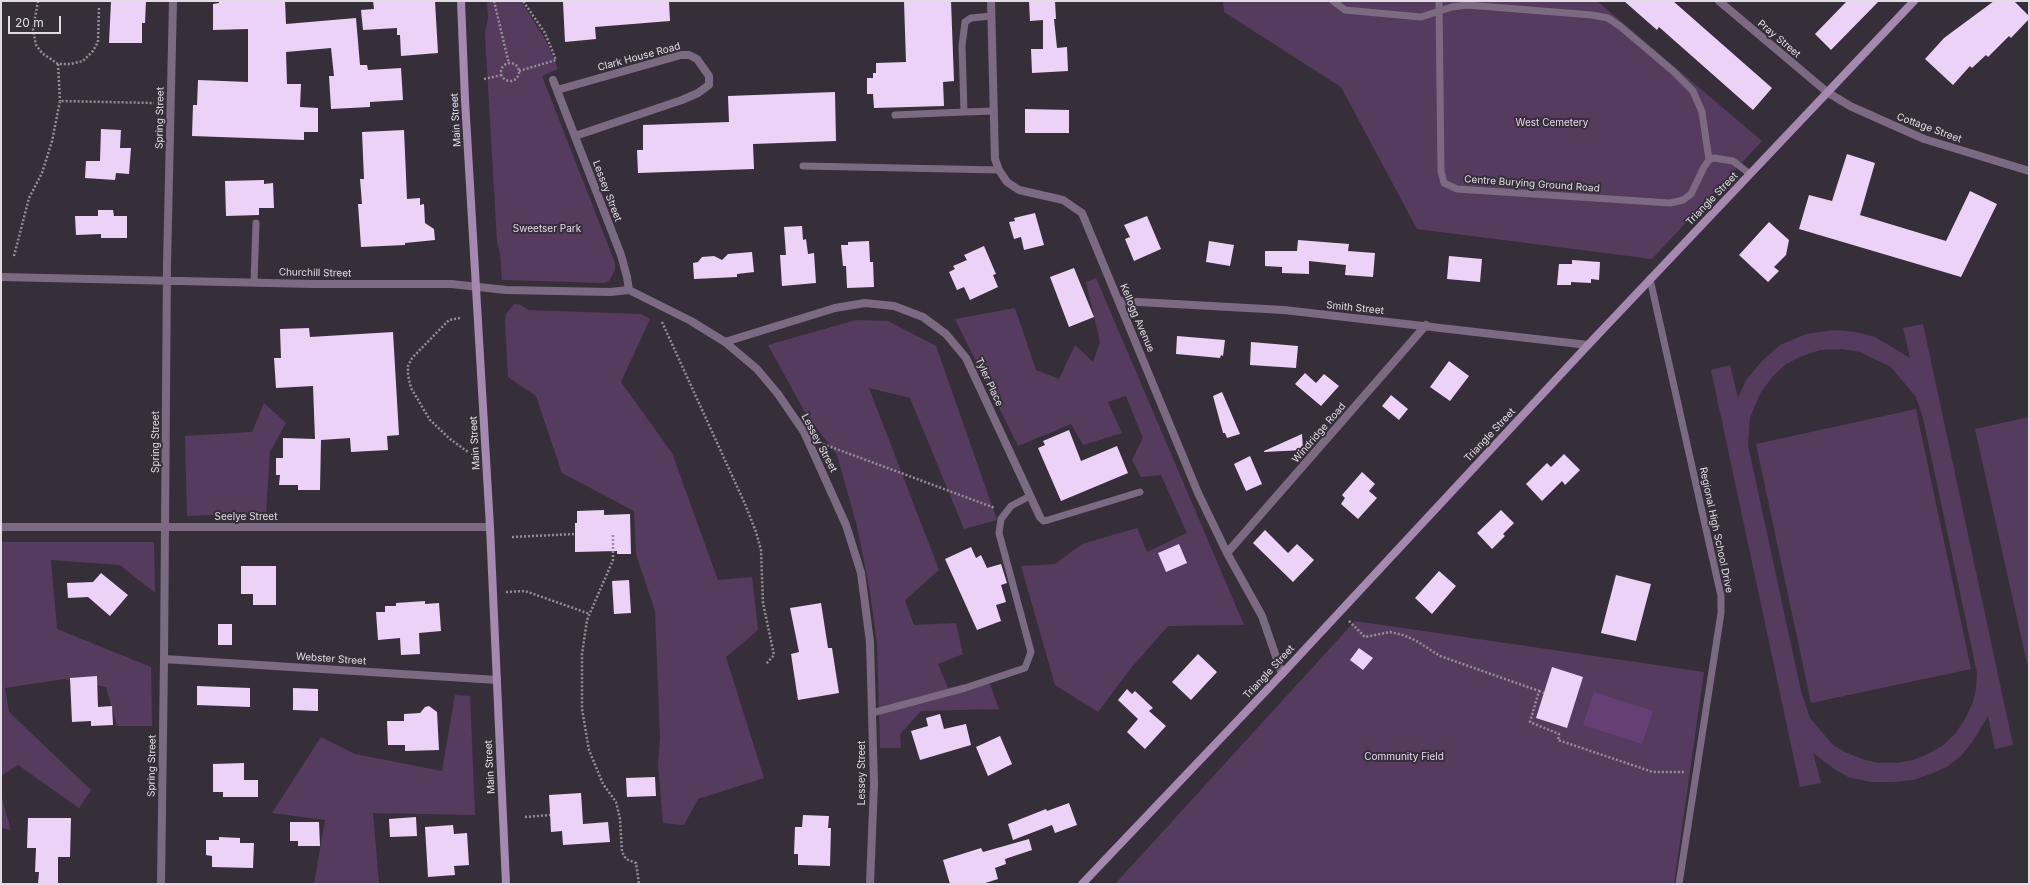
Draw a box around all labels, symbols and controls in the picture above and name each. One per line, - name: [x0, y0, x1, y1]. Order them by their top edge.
- scale bar: [10, 8, 63, 34]
- text: 20 m: [15, 15, 44, 30]
- street label: Pray Street: [1755, 18, 1803, 60]
- street label: Clark House Road: [596, 40, 682, 74]
- street label: Spring Street: [153, 87, 167, 149]
- street label: Main Street: [449, 93, 463, 147]
- street label: Cottage Street: [1895, 111, 1963, 145]
- park label: West Cemetery: [1516, 117, 1588, 129]
- street label: Lessey Street: [590, 159, 624, 223]
- street label: Triangle Street: [1684, 170, 1740, 228]
- street label: Centre Burying Ground Road: [1464, 173, 1600, 195]
- park label: Sweetser Park: [513, 223, 581, 235]
- street label: Churchill Street: [279, 266, 351, 280]
- street label: Kellogg Avenue: [1117, 282, 1157, 354]
- street label: Smith Street: [1326, 299, 1384, 317]
- street label: Tyler Place: [973, 356, 1005, 408]
- street label: Windridge Road: [1290, 401, 1348, 465]
- street label: Triangle Street: [1462, 406, 1518, 464]
- street label: Spring Street: [150, 411, 162, 473]
- street label: Lessey Street: [799, 412, 839, 474]
- street label: Main Street: [468, 416, 482, 470]
- street label: Regional High School Drive: [1697, 466, 1735, 594]
- street label: Seelye Street: [215, 511, 277, 523]
- street label: Triangle Street: [1241, 643, 1297, 701]
- street label: Webster Street: [295, 651, 367, 667]
- street label: Spring Street: [145, 735, 159, 797]
- street label: Main Street: [483, 740, 497, 794]
- street label: Lessey Street: [856, 741, 868, 805]
- park label: Community Field: [1364, 751, 1444, 763]

